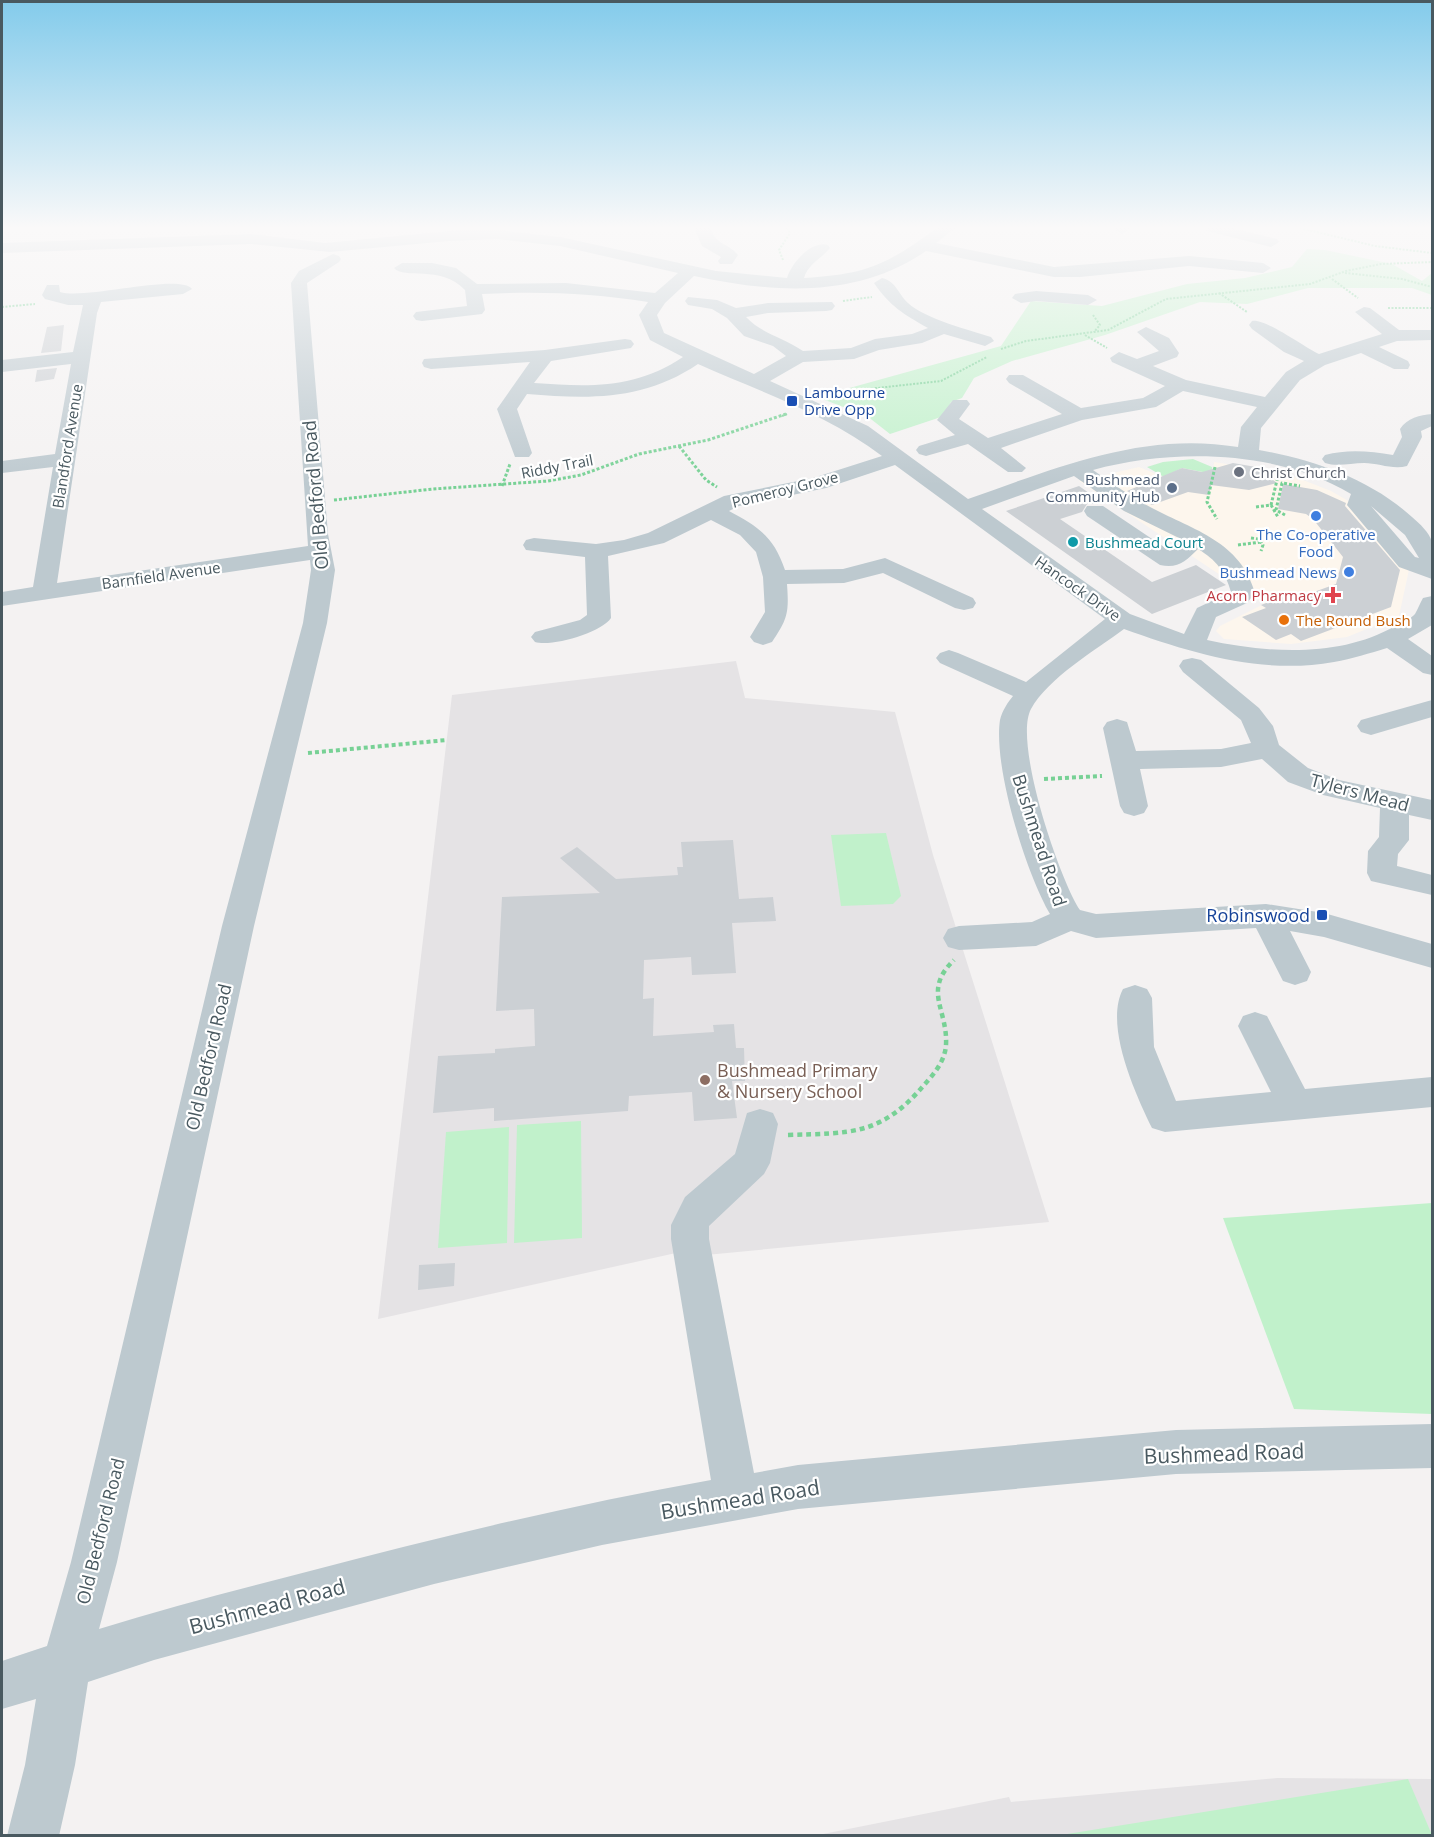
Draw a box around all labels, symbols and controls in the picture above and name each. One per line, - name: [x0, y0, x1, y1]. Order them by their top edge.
- street label: Blandford Avenue: [47, 382, 87, 510]
- place label: Lambourne Drive Opp: [804, 382, 885, 419]
- marker: Lambourne Drive Opp: [785, 394, 799, 408]
- street label: Old Bedford Road: [297, 419, 333, 571]
- street label: Riddy Trail: [519, 449, 595, 483]
- place label: Christ Church: [1251, 462, 1346, 482]
- marker: Christ Church: [1232, 465, 1246, 479]
- street label: Pomeroy Grove: [730, 466, 840, 512]
- place label: Bushmead Community Hub: [1045, 469, 1160, 506]
- marker: Bushmead Community Hub: [1165, 481, 1179, 495]
- marker: The Co-operative Food: [1309, 509, 1323, 523]
- place label: The Co-operative Food: [1256, 524, 1376, 561]
- place label: Bushmead Court: [1085, 532, 1203, 552]
- marker: Bushmead Court: [1066, 535, 1080, 549]
- street label: Hancock Drive: [1031, 551, 1125, 625]
- street label: Barnfield Avenue: [100, 557, 222, 593]
- place label: Bushmead News: [1220, 562, 1337, 582]
- marker: Bushmead News: [1342, 565, 1356, 579]
- place label: Acorn Pharmacy: [1206, 585, 1321, 605]
- marker: Acorn Pharmacy: [1326, 588, 1340, 602]
- place label: The Round Bush: [1296, 610, 1411, 630]
- marker: The Round Bush: [1277, 613, 1291, 627]
- street label: Tylers Mead: [1308, 767, 1412, 817]
- street label: Bushmead Road: [1007, 771, 1073, 909]
- place label: Robinswood: [1206, 903, 1310, 927]
- marker: Robinswood: [1315, 908, 1329, 922]
- street label: Old Bedford Road: [179, 981, 237, 1133]
- place label: Bushmead Primary & Nursery School: [717, 1058, 878, 1103]
- marker: Bushmead Primary & Nursery School: [698, 1073, 712, 1087]
- street label: Bushmead Road: [1143, 1436, 1305, 1470]
- street label: Old Bedford Road: [70, 1455, 130, 1607]
- street label: Bushmead Road: [658, 1473, 822, 1525]
- street label: Bushmead Road: [186, 1572, 348, 1640]

